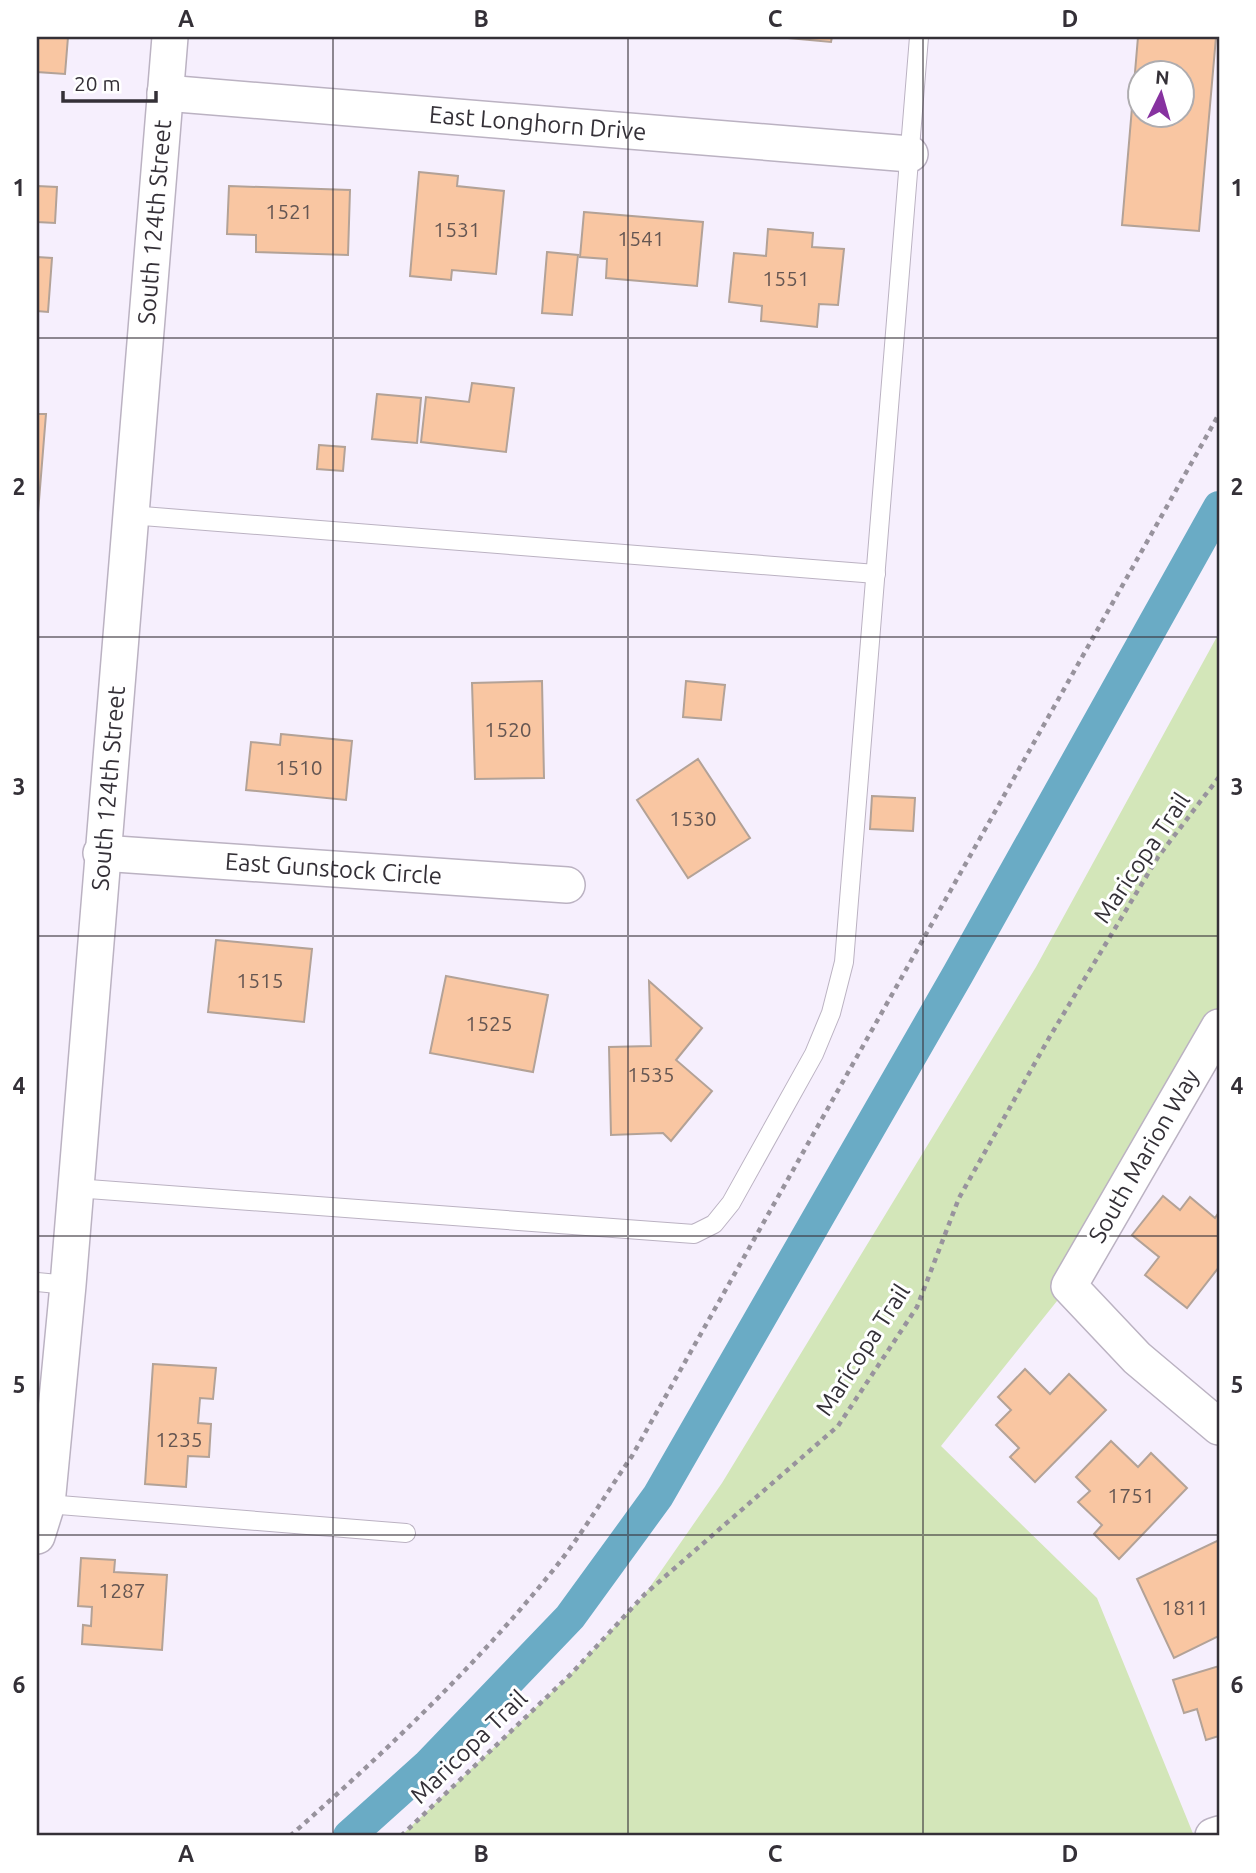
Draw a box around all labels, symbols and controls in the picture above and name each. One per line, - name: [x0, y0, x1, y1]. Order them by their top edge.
- text: A: [178, 6, 194, 31]
- text: B: [473, 6, 489, 31]
- text: C: [768, 6, 783, 31]
- text: D: [1062, 6, 1078, 31]
- scale bar: [63, 60, 156, 104]
- north arrow: [1126, 60, 1196, 130]
- text: N: [1154, 65, 1171, 89]
- text: 20 m: [74, 71, 121, 95]
- street label: East Longhorn Drive: [428, 101, 647, 145]
- street label: South 124th Street: [133, 118, 176, 325]
- text: 1: [13, 175, 25, 200]
- text: 1: [1231, 175, 1243, 200]
- house number: 1521: [265, 199, 313, 223]
- house number: 1531: [433, 217, 481, 241]
- house number: 1541: [617, 226, 665, 250]
- house number: 1551: [762, 266, 810, 290]
- text: 2: [13, 474, 25, 499]
- text: 2: [1231, 474, 1243, 499]
- street label: South 124th Street: [86, 684, 130, 892]
- house number: 1520: [484, 717, 532, 741]
- house number: 1510: [275, 755, 323, 779]
- text: 3: [13, 774, 25, 799]
- text: 3: [1231, 774, 1243, 799]
- street label: Maricopa Trail: [1088, 788, 1195, 928]
- house number: 1530: [669, 806, 717, 830]
- street label: East Gunstock Circle: [224, 848, 443, 889]
- house number: 1515: [236, 968, 284, 992]
- house number: 1525: [465, 1011, 513, 1035]
- house number: 1535: [627, 1062, 675, 1086]
- street label: South Marion Way: [1083, 1064, 1204, 1247]
- text: 4: [13, 1073, 26, 1098]
- text: 4: [1231, 1073, 1244, 1098]
- street label: Maricopa Trail: [810, 1279, 915, 1420]
- text: 5: [13, 1372, 25, 1397]
- text: 5: [1231, 1372, 1243, 1397]
- house number: 1235: [155, 1427, 203, 1451]
- house number: 1751: [1107, 1483, 1155, 1507]
- house number: 1287: [98, 1578, 146, 1602]
- house number: 1811: [1161, 1595, 1209, 1619]
- text: 6: [13, 1672, 26, 1697]
- text: 6: [1231, 1672, 1244, 1697]
- street label: Maricopa Trail: [405, 1684, 532, 1809]
- text: A: [178, 1841, 194, 1866]
- text: B: [473, 1841, 489, 1866]
- text: C: [768, 1841, 783, 1866]
- text: D: [1062, 1841, 1078, 1866]

